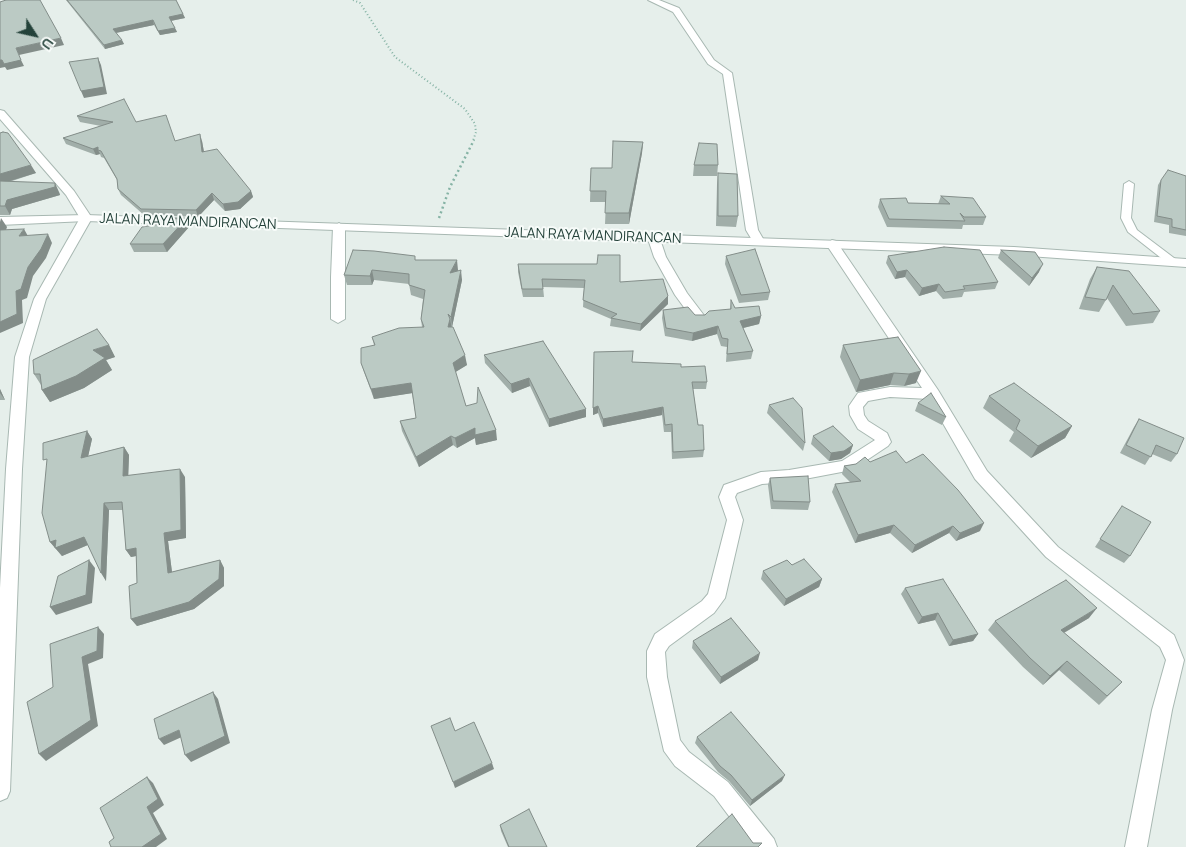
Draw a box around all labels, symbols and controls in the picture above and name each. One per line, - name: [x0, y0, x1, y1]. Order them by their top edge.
- north arrow: [10, 10, 60, 60]
- text: U: [37, 34, 58, 53]
- street label: JALAN RAYA MANDIRANCAN: [99, 211, 277, 233]
- street label: JALAN RAYA MANDIRANCAN: [504, 225, 682, 247]

